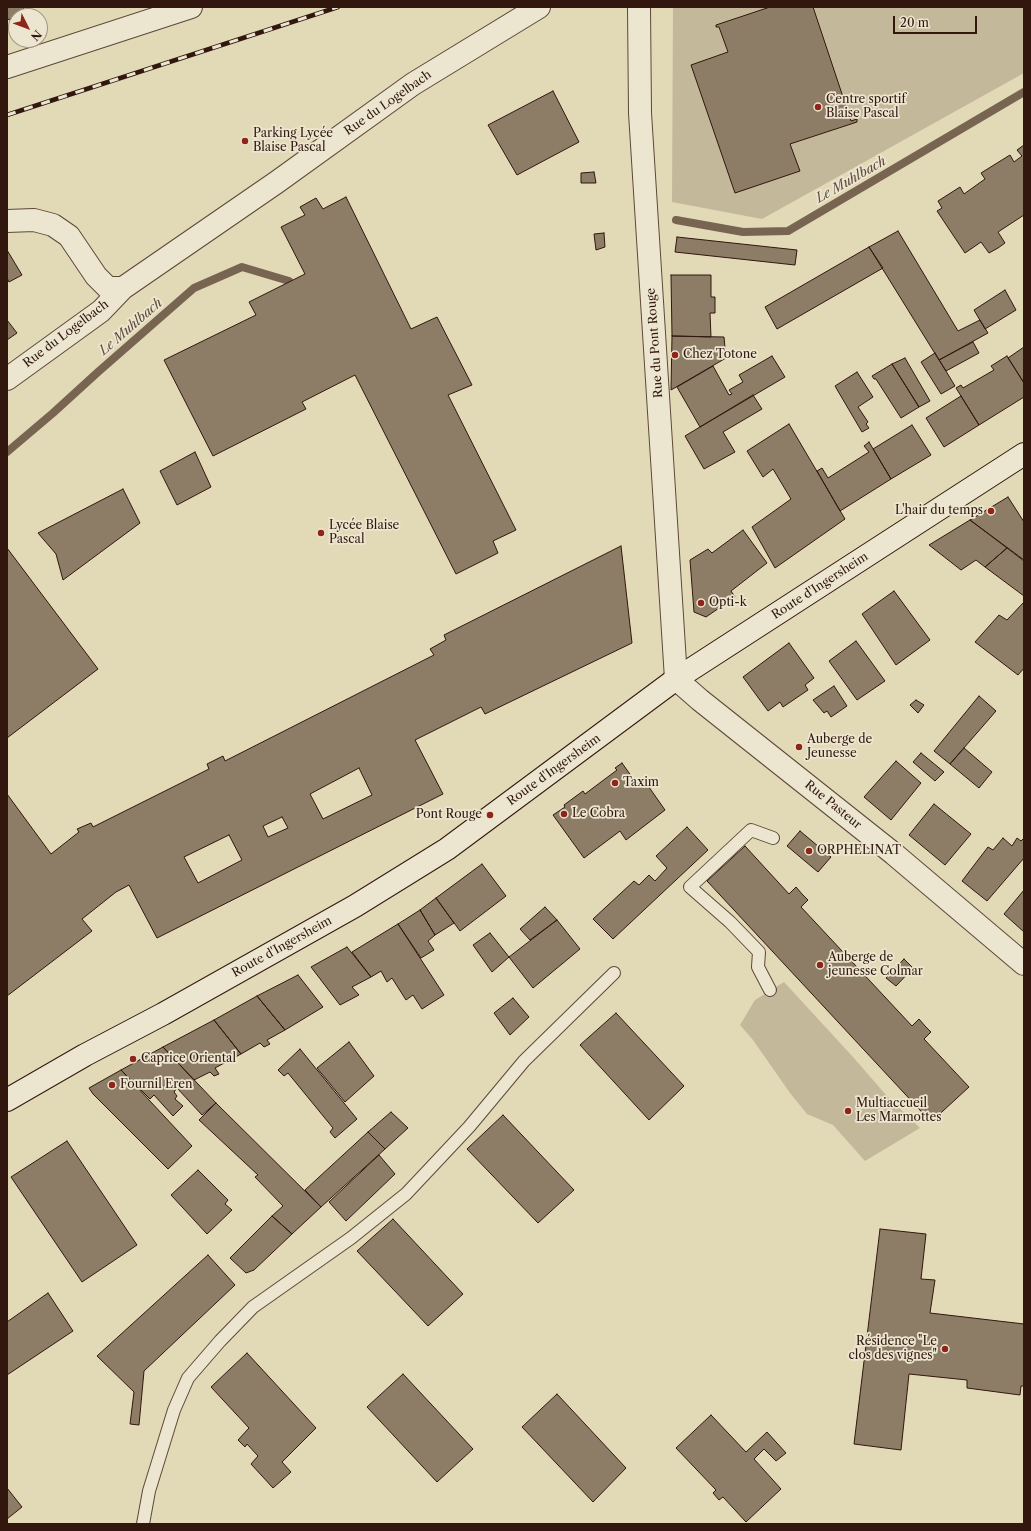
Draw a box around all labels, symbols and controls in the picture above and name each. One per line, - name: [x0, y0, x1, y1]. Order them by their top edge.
- north arrow: [8, 8, 48, 48]
- scale bar: [895, 8, 979, 34]
- text: 20 m: [900, 15, 929, 30]
- text: N: [28, 27, 45, 44]
- street label: Rue du Logelbach: [342, 68, 434, 138]
- place label: Centre sportif Blaise Pascal: [826, 93, 906, 121]
- marker: Centre sportif Blaise Pascal: [813, 102, 823, 112]
- place label: Parking Lycée Blaise Pascal: [253, 127, 333, 155]
- marker: Parking Lycée Blaise Pascal: [240, 136, 250, 146]
- water label: Le Muhlbach: [813, 154, 889, 206]
- street label: Rue du Pont Rouge: [644, 287, 666, 399]
- water label: Le Muhlbach: [96, 295, 166, 359]
- street label: Rue du Logelbach: [20, 297, 112, 371]
- place label: Chez Totone: [683, 348, 757, 362]
- marker: Chez Totone: [670, 350, 680, 360]
- place label: L'hair du temps: [895, 504, 983, 518]
- marker: L'hair du temps: [986, 506, 996, 516]
- place label: Lycée Blaise Pascal: [329, 519, 399, 547]
- marker: Lycée Blaise Pascal: [316, 528, 326, 538]
- street label: Route d'Ingersheim: [769, 550, 871, 622]
- place label: Opti-k: [709, 596, 747, 610]
- marker: Opti-k: [696, 598, 706, 608]
- street label: Route d'Ingersheim: [505, 731, 603, 809]
- place label: Auberge de Jeunesse: [807, 733, 872, 761]
- marker: Auberge de Jeunesse: [794, 742, 804, 752]
- place label: Taxim: [623, 776, 659, 790]
- marker: Taxim: [610, 778, 620, 788]
- street label: Rue Pasteur: [802, 778, 864, 832]
- place label: Le Cobra: [572, 807, 625, 821]
- place label: Pont Rouge: [416, 808, 482, 822]
- marker: Le Cobra: [559, 809, 569, 819]
- marker: Pont Rouge: [485, 810, 495, 820]
- place label: ORPHELINAT: [817, 844, 901, 858]
- marker: ORPHELINAT: [804, 846, 814, 856]
- street label: Route d'Ingersheim: [230, 914, 334, 980]
- place label: Auberge de jeunesse Colmar: [828, 951, 923, 979]
- marker: Auberge de jeunesse Colmar: [815, 960, 825, 970]
- place label: Caprice Oriental: [141, 1052, 236, 1066]
- marker: Caprice Oriental: [128, 1054, 138, 1064]
- place label: Fournil Eren: [120, 1078, 192, 1092]
- marker: Fournil Eren: [107, 1080, 117, 1090]
- place label: Multiaccueil Les Marmottes: [856, 1097, 941, 1125]
- marker: Multiaccueil Les Marmottes: [843, 1106, 853, 1116]
- place label: Résidence "Le clos des vignes": [849, 1335, 937, 1363]
- marker: Résidence "Le clos des vignes": [940, 1344, 950, 1354]

